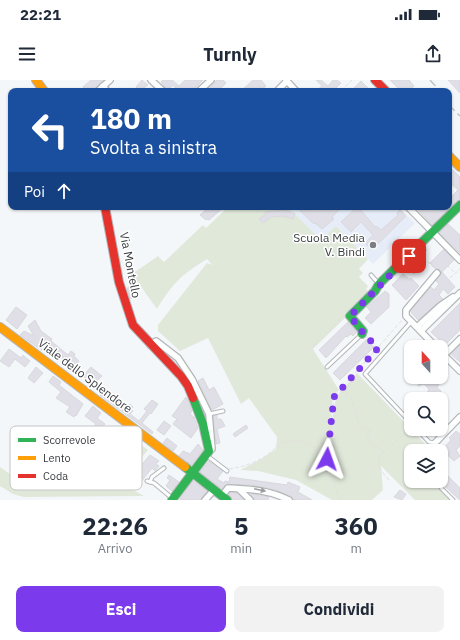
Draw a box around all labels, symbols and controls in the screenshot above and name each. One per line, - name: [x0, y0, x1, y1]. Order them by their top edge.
- text: 22:21: [20, 5, 61, 24]
- icon: menu: [16, 43, 38, 65]
- text: Turnly: [203, 43, 257, 66]
- icon: share: [422, 43, 444, 65]
- text: 180 m: [90, 100, 172, 137]
- icon: left: [24, 104, 76, 156]
- text: Svolta a sinistra: [90, 136, 217, 159]
- icon: ahead: [53, 180, 75, 202]
- text: Poi: [24, 182, 45, 201]
- place label: Scuola Media V. Bindi: [293, 230, 366, 259]
- street label: Via Montello: [117, 231, 144, 299]
- pin: [392, 239, 426, 273]
- marker: Scuola Media V. Bindi: [368, 240, 378, 250]
- icon: arrive: [398, 245, 420, 267]
- street label: Viale dello Splendore: [35, 335, 136, 416]
- north arrow: [404, 340, 448, 384]
- map controls: [404, 340, 448, 488]
- button: search: [404, 392, 448, 436]
- legend: [10, 426, 142, 490]
- text: Scorrevole: [43, 433, 96, 447]
- position arrow: [306, 438, 348, 480]
- button: layers: [404, 444, 448, 488]
- text: Lento: [43, 451, 71, 465]
- text: Coda: [43, 469, 68, 483]
- one-way arrow: [254, 488, 266, 494]
- text: 22:26: [82, 510, 148, 542]
- text: 5: [234, 510, 248, 542]
- text: 360: [334, 510, 378, 542]
- text: Arrivo: [98, 540, 132, 557]
- text: min: [230, 540, 252, 557]
- text: m: [350, 540, 362, 557]
- button: Esci: [16, 586, 226, 632]
- button: Condividi: [234, 586, 444, 632]

